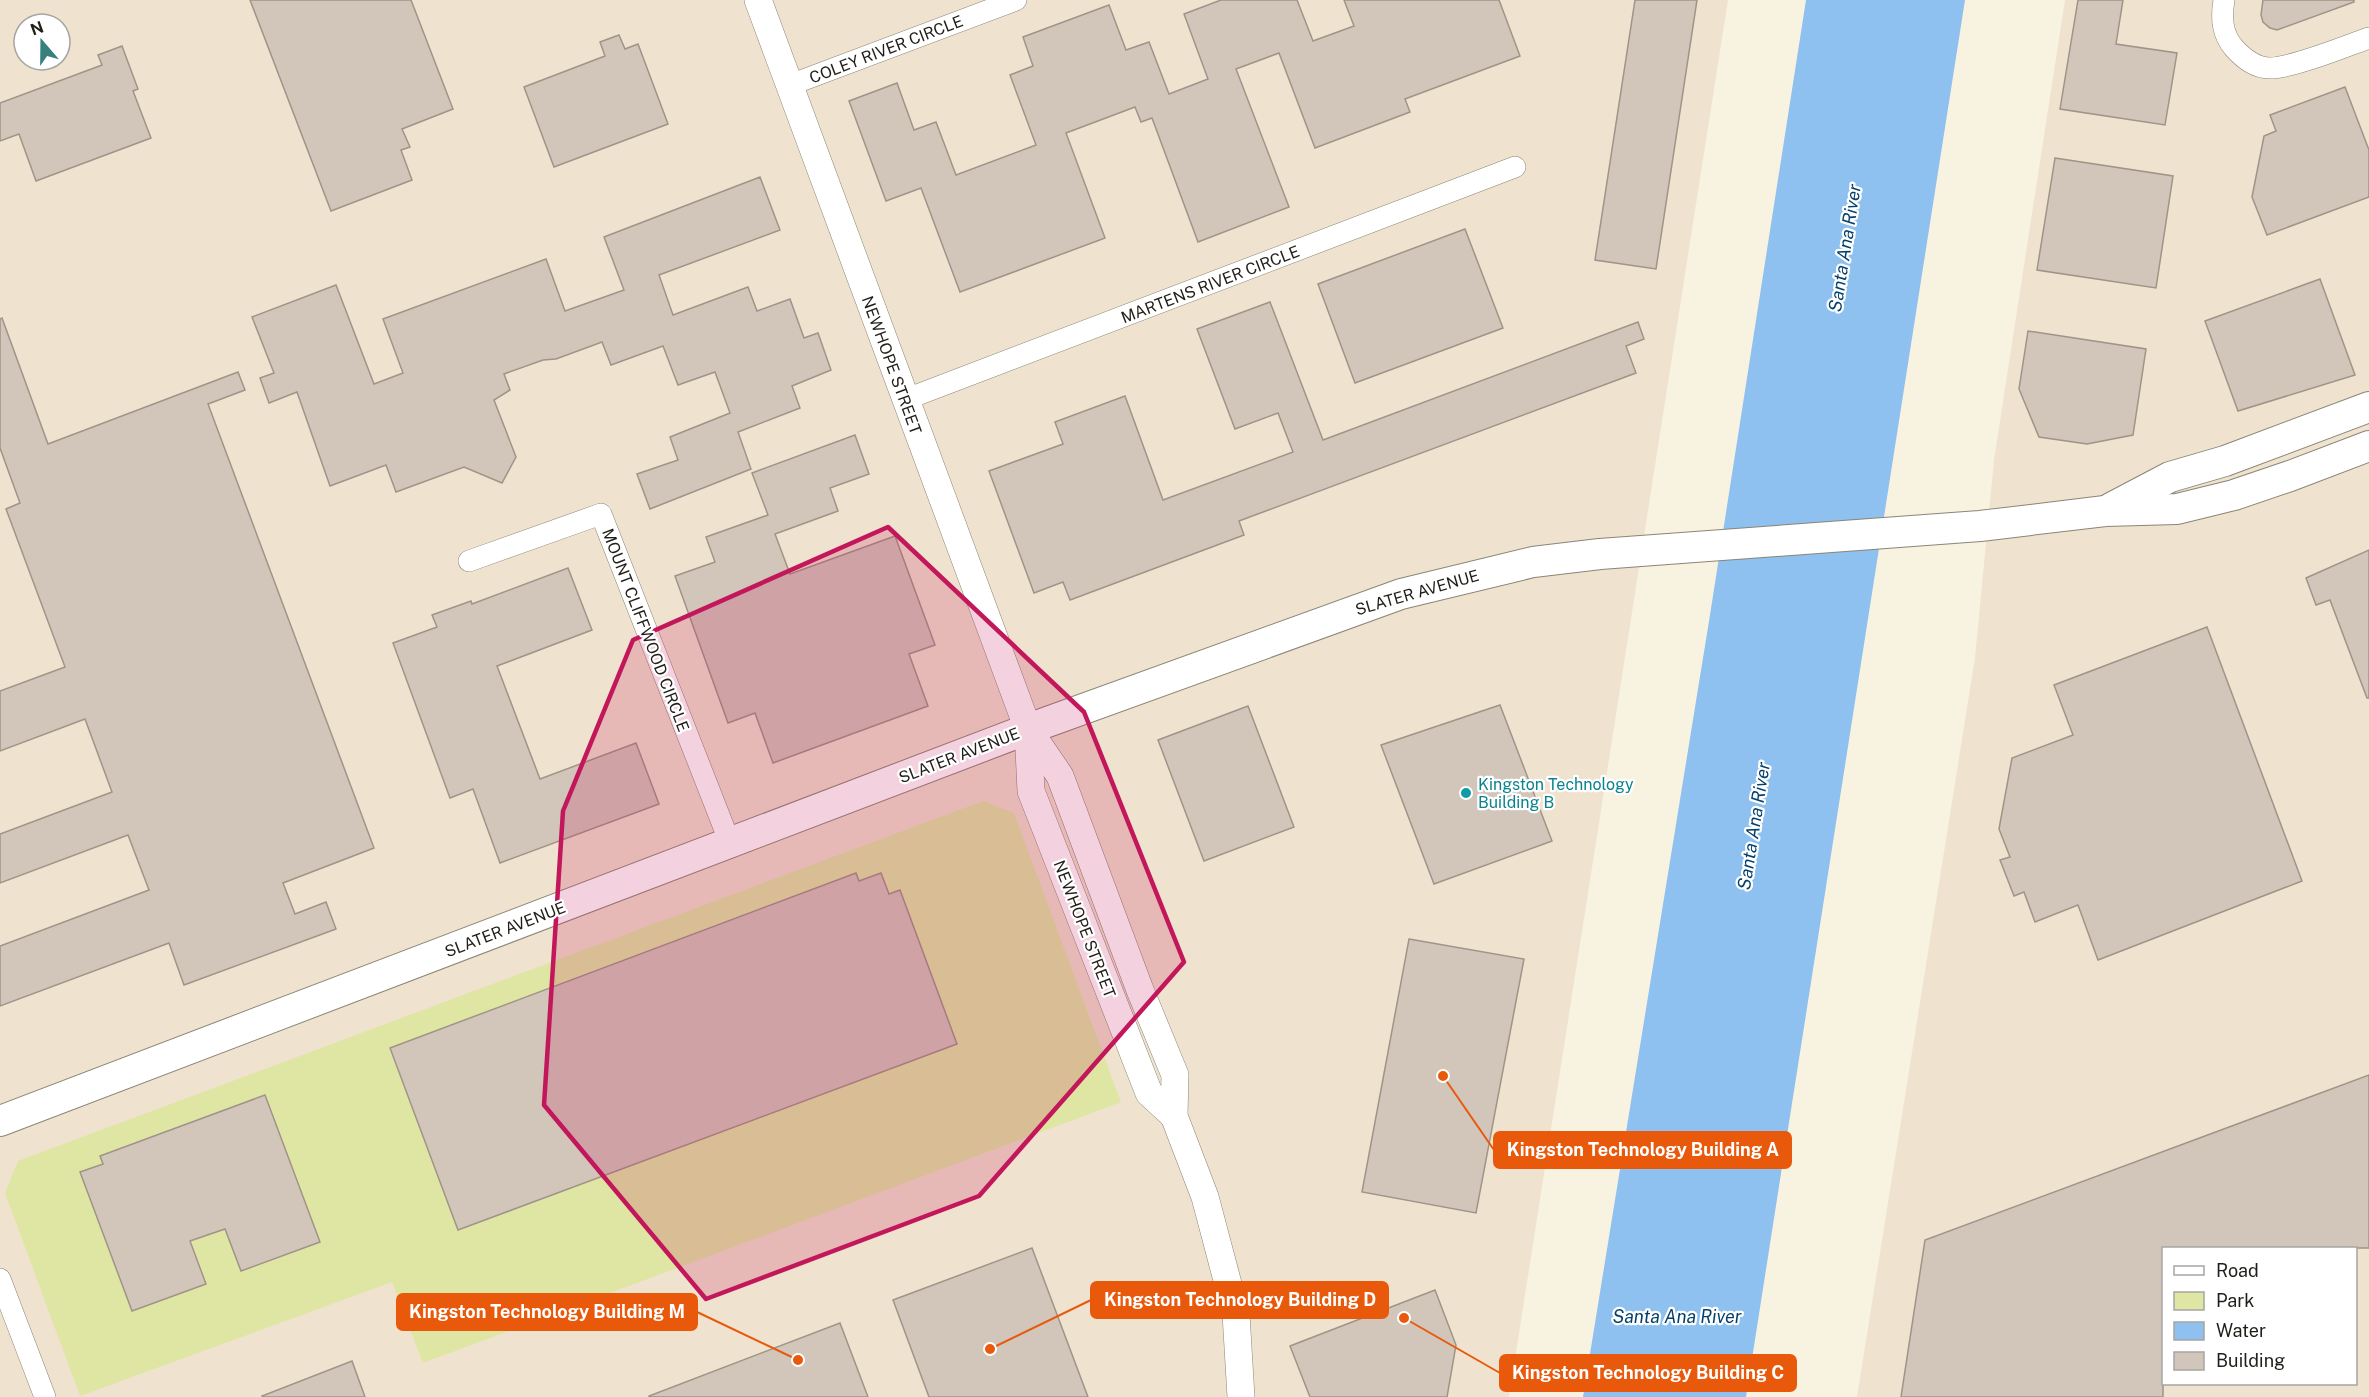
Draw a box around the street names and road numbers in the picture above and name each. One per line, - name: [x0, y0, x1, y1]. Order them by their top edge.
- street label: COLEY RIVER CIRCLE: [807, 11, 966, 88]
- street label: MARTENS RIVER CIRCLE: [1118, 242, 1302, 327]
- street label: NEWHOPE STREET: [858, 293, 926, 437]
- street label: MOUNT CLIFFWOOD CIRCLE: [598, 526, 693, 734]
- street label: SLATER AVENUE: [1353, 566, 1481, 619]
- street label: SLATER AVENUE: [896, 724, 1022, 787]
- street label: NEWHOPE STREET: [1050, 858, 1120, 1001]
- street label: SLATER AVENUE: [442, 898, 568, 961]

